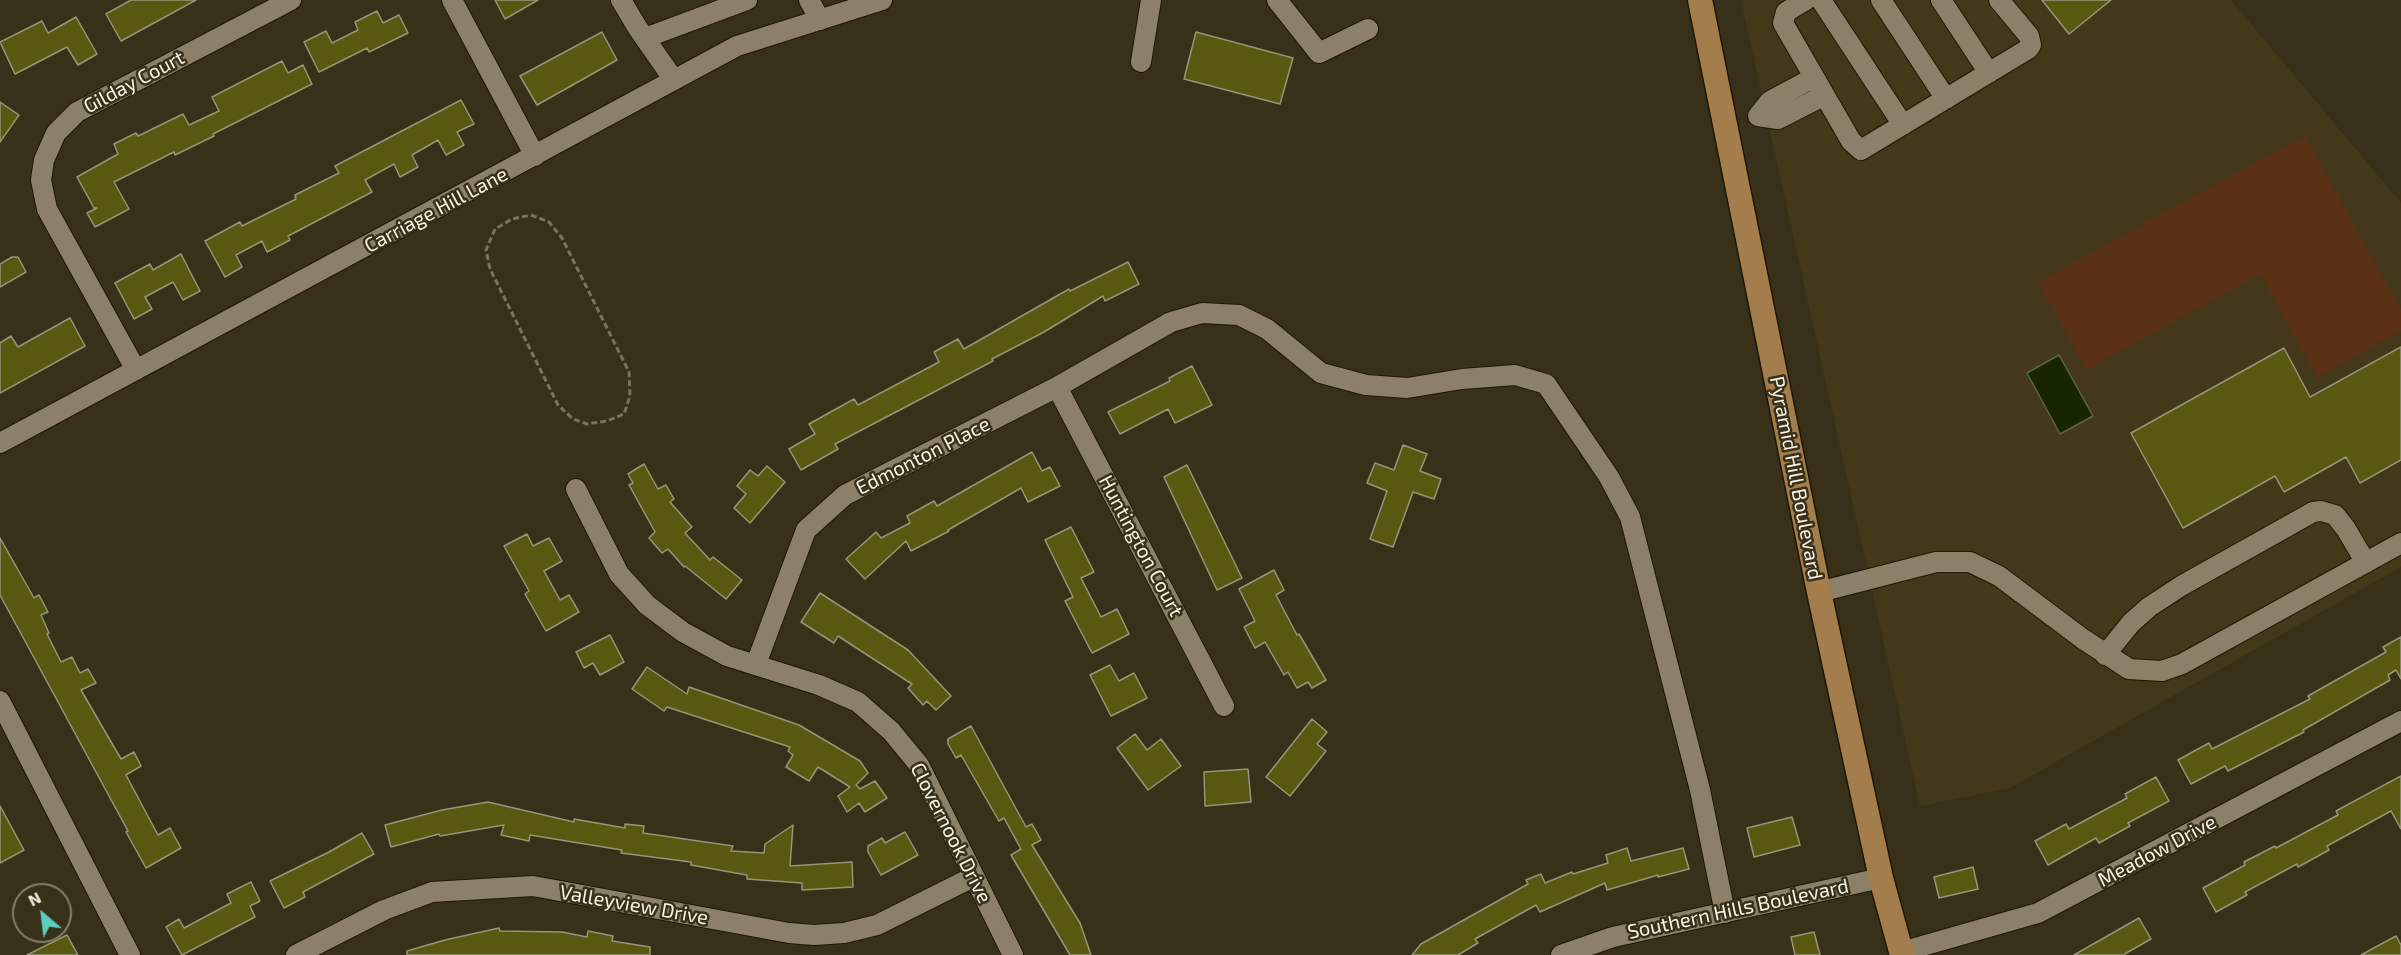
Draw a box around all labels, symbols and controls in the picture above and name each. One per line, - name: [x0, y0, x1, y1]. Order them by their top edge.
- street label: Gilday Court: [79, 45, 189, 119]
- street label: Carriage Hill Lane: [360, 162, 512, 258]
- street label: Pyramid Hill Boulevard: [1764, 374, 1828, 582]
- street label: Edmonton Place: [852, 412, 994, 500]
- street label: Huntington Court: [1094, 471, 1188, 621]
- street label: Clovernook Drive: [905, 759, 997, 907]
- street label: Meadow Drive: [2094, 810, 2220, 892]
- street label: Southern Hills Boulevard: [1625, 874, 1851, 944]
- street label: Valleyview Drive: [558, 880, 710, 930]
- north arrow: [12, 883, 72, 943]
- text: N: [25, 887, 44, 910]

